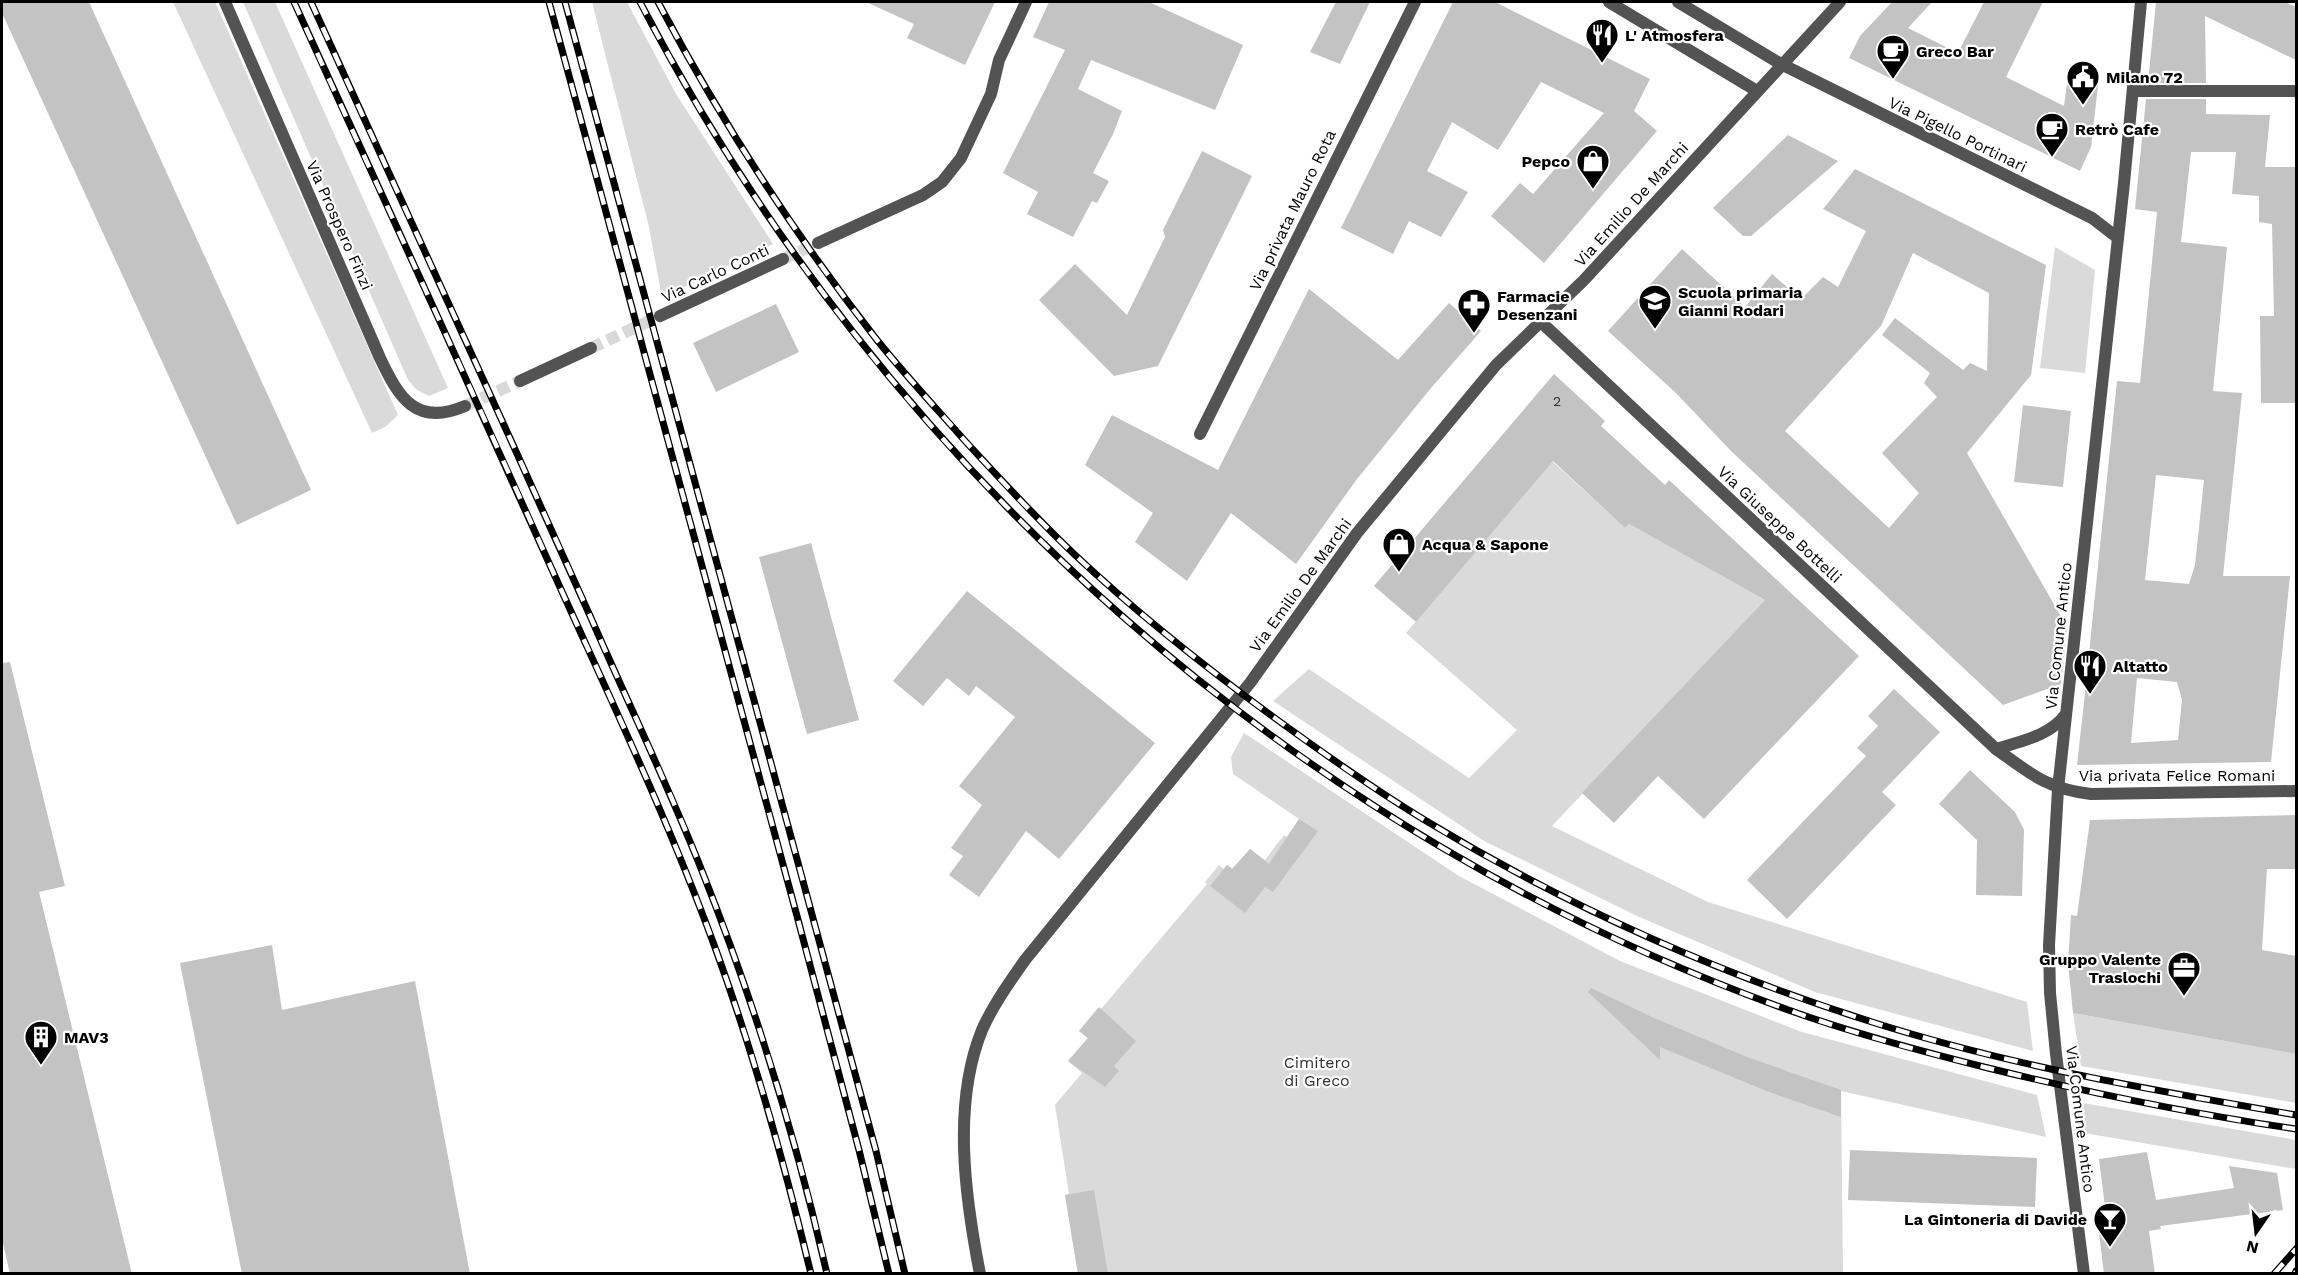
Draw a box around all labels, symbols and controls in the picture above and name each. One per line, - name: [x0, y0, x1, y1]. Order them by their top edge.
- restaurant icon: L' Atmosfera: [1584, 17, 1620, 64]
- place label: L' Atmosfera: [1625, 26, 1725, 45]
- cafe icon: Greco Bar: [1875, 33, 1911, 80]
- place label: Greco Bar: [1916, 42, 1994, 61]
- public building icon: Milano 72: [2065, 59, 2101, 106]
- place label: Milano 72: [2106, 68, 2183, 87]
- street label: Via Pigello Portinari: [1886, 93, 2030, 176]
- cafe icon: Retrò Cafe: [2034, 111, 2070, 158]
- place label: Retrò Cafe: [2075, 120, 2159, 139]
- street label: Via privata Mauro Rota: [1245, 127, 1340, 294]
- street label: Via Emilio De Marchi: [1570, 138, 1692, 270]
- shop icon: Pepco: [1575, 143, 1611, 190]
- place label: Pepco: [1522, 152, 1570, 171]
- street label: Via Prospero Finzi: [302, 157, 377, 293]
- street label: Via Carlo Conti: [658, 240, 772, 307]
- school or university icon: Scuola primaria Gianni Rodari: [1637, 283, 1673, 330]
- place label: Scuola primaria Gianni Rodari: [1678, 283, 1803, 320]
- pharmacy icon: Farmacie Desenzani: [1456, 287, 1492, 334]
- place label: Farmacie Desenzani: [1497, 287, 1578, 324]
- house number: 2: [1553, 393, 1561, 409]
- street label: Via Giuseppe Bottelli: [1714, 462, 1846, 587]
- street label: Via Emilio De Marchi: [1245, 515, 1355, 656]
- shop icon: Acqua & Sapone: [1381, 526, 1417, 573]
- place label: Acqua & Sapone: [1422, 535, 1549, 554]
- street label: Via Comune Antico: [2041, 561, 2076, 711]
- restaurant icon: Altatto: [2072, 648, 2108, 695]
- place label: Altatto: [2113, 657, 2168, 676]
- street label: Via privata Felice Romani: [2079, 766, 2275, 785]
- place label: Gruppo Valente Traslochi: [2039, 950, 2161, 987]
- office icon: Gruppo Valente Traslochi: [2166, 950, 2202, 997]
- building icon: MAV3: [23, 1019, 59, 1066]
- place label: MAV3: [64, 1028, 109, 1047]
- street label: Via Comune Antico: [2062, 1044, 2099, 1194]
- park label: Cimitero di Greco: [1284, 1053, 1350, 1090]
- bar icon: La Gintoneria di Davide: [2092, 1201, 2128, 1248]
- north arrow: [2226, 1203, 2286, 1263]
- place label: La Gintoneria di Davide: [1904, 1210, 2087, 1229]
- text: N: [2244, 1236, 2261, 1258]

